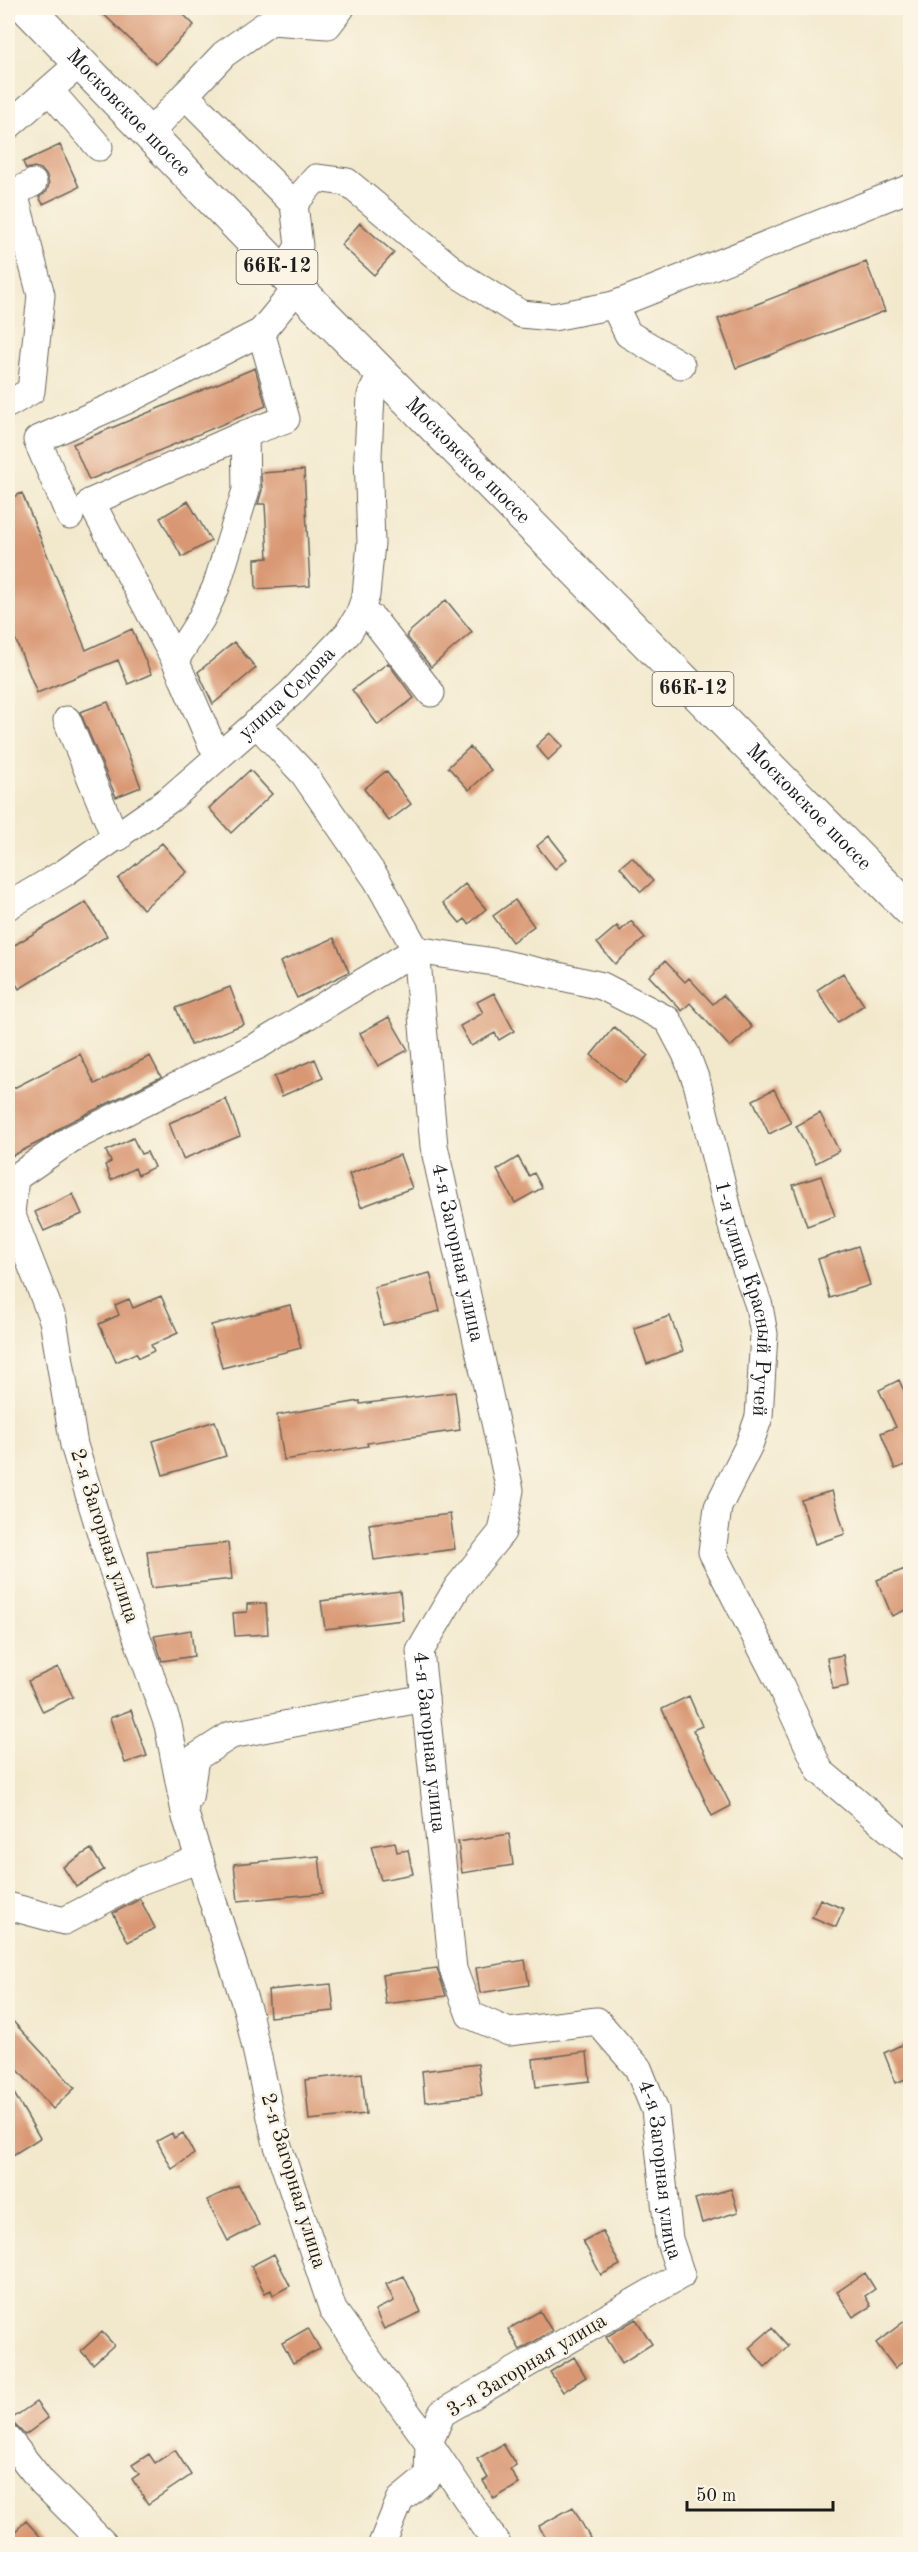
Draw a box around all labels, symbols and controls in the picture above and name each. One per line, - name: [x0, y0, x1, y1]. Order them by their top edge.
- street label: Московское шоссе: [62, 45, 194, 181]
- road number: 66К-12: [236, 250, 318, 284]
- street label: Московское шоссе: [401, 393, 534, 528]
- street label: улица Седова: [235, 643, 339, 744]
- road number: 66К-12: [652, 672, 734, 706]
- street label: Московское шоссе: [742, 740, 875, 875]
- street label: 4-я Загорная улица: [428, 1162, 487, 1344]
- street label: 1-я улица Красный Ручей: [711, 1179, 775, 1417]
- street label: 2-я Загорная улица: [66, 1446, 142, 1626]
- street label: 4-я Загорная улица: [410, 1650, 449, 1834]
- street label: 4-я Загорная улица: [633, 2077, 686, 2262]
- street label: 2-я Загорная улица: [256, 2091, 330, 2271]
- street label: 3-я Загорная улица: [444, 2310, 610, 2422]
- scale bar: [687, 2474, 832, 2512]
- text: 50 m: [696, 2487, 736, 2505]

